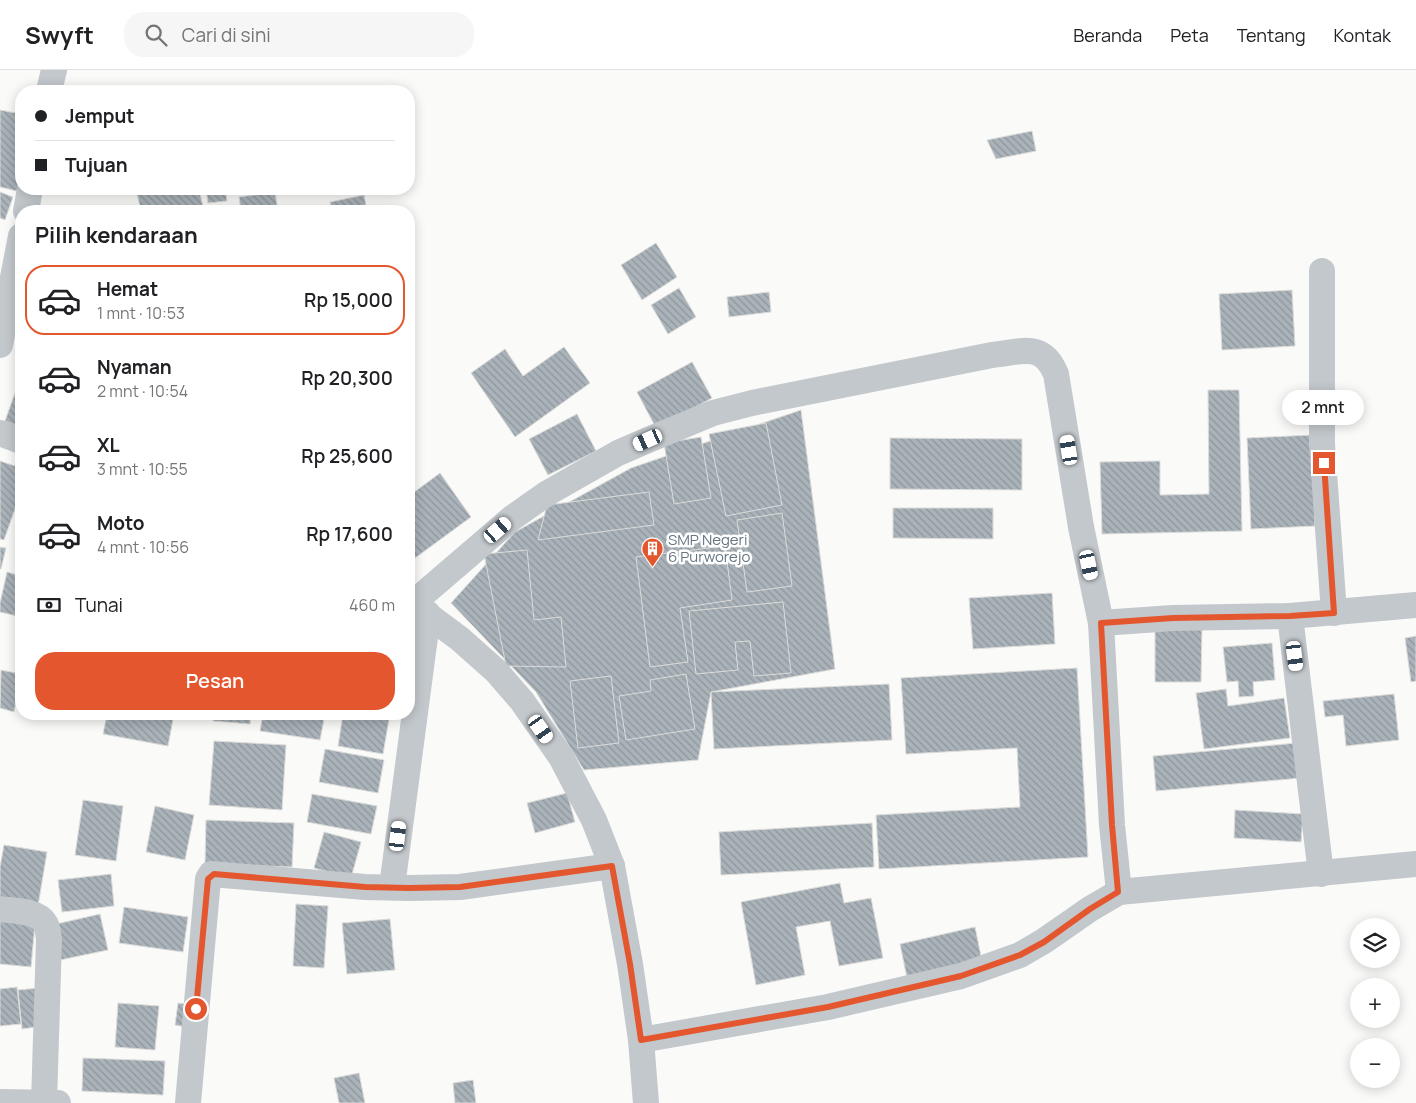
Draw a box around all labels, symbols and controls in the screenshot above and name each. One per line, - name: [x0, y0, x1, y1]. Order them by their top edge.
- search box: [124, 12, 474, 57]
- text: Swyft: [25, 18, 94, 51]
- icon: search: [142, 21, 170, 49]
- text: Cari di sini: [182, 22, 271, 48]
- text: Beranda: [1073, 23, 1142, 47]
- text: Peta: [1170, 23, 1209, 47]
- text: Tentang: [1237, 23, 1306, 47]
- text: Kontak: [1334, 23, 1391, 47]
- text: Jemput: [65, 103, 135, 129]
- text: Tujuan: [65, 152, 128, 178]
- text: Pilih kendaraan: [35, 220, 198, 250]
- text: Hemat: [97, 276, 158, 302]
- icon: car: [37, 278, 82, 323]
- text: Rp 15,000: [304, 287, 393, 313]
- text: 1 mnt · 10:53: [97, 302, 185, 324]
- text: Nyaman: [97, 354, 172, 380]
- icon: car: [37, 356, 82, 401]
- text: Rp 20,300: [301, 365, 393, 391]
- text: 2 mnt · 10:54: [97, 380, 188, 402]
- callout: 2 mnt: [1283, 390, 1365, 426]
- text: 2 mnt: [1301, 396, 1345, 418]
- car: [631, 427, 664, 453]
- text: XL: [97, 432, 120, 458]
- icon: car: [37, 434, 82, 479]
- car: [1059, 434, 1078, 466]
- text: Rp 25,600: [301, 443, 393, 469]
- route end: [1313, 452, 1335, 474]
- text: 3 mnt · 10:55: [97, 458, 188, 480]
- text: Moto: [97, 510, 144, 536]
- icon: car: [37, 512, 82, 557]
- car: [481, 514, 514, 546]
- text: Rp 17,600: [306, 521, 393, 547]
- place label: SMP Negeri 6 Purworejo: [668, 529, 751, 567]
- text: 4 mnt · 10:56: [97, 536, 189, 558]
- building icon: SMP Negeri 6 Purworejo: [640, 536, 664, 567]
- car: [1078, 549, 1099, 581]
- icon: cash: [35, 591, 63, 619]
- text: Tunai: [75, 592, 123, 618]
- text: 460 m: [349, 594, 395, 616]
- car: [1285, 640, 1304, 672]
- button: Pesan: [35, 652, 395, 710]
- car: [526, 712, 555, 746]
- car: [388, 820, 407, 852]
- map controls: [1350, 918, 1400, 1088]
- button: layers: [1350, 918, 1400, 968]
- button: +: [1350, 978, 1400, 1028]
- route start: [185, 998, 207, 1020]
- button: −: [1350, 1038, 1400, 1088]

